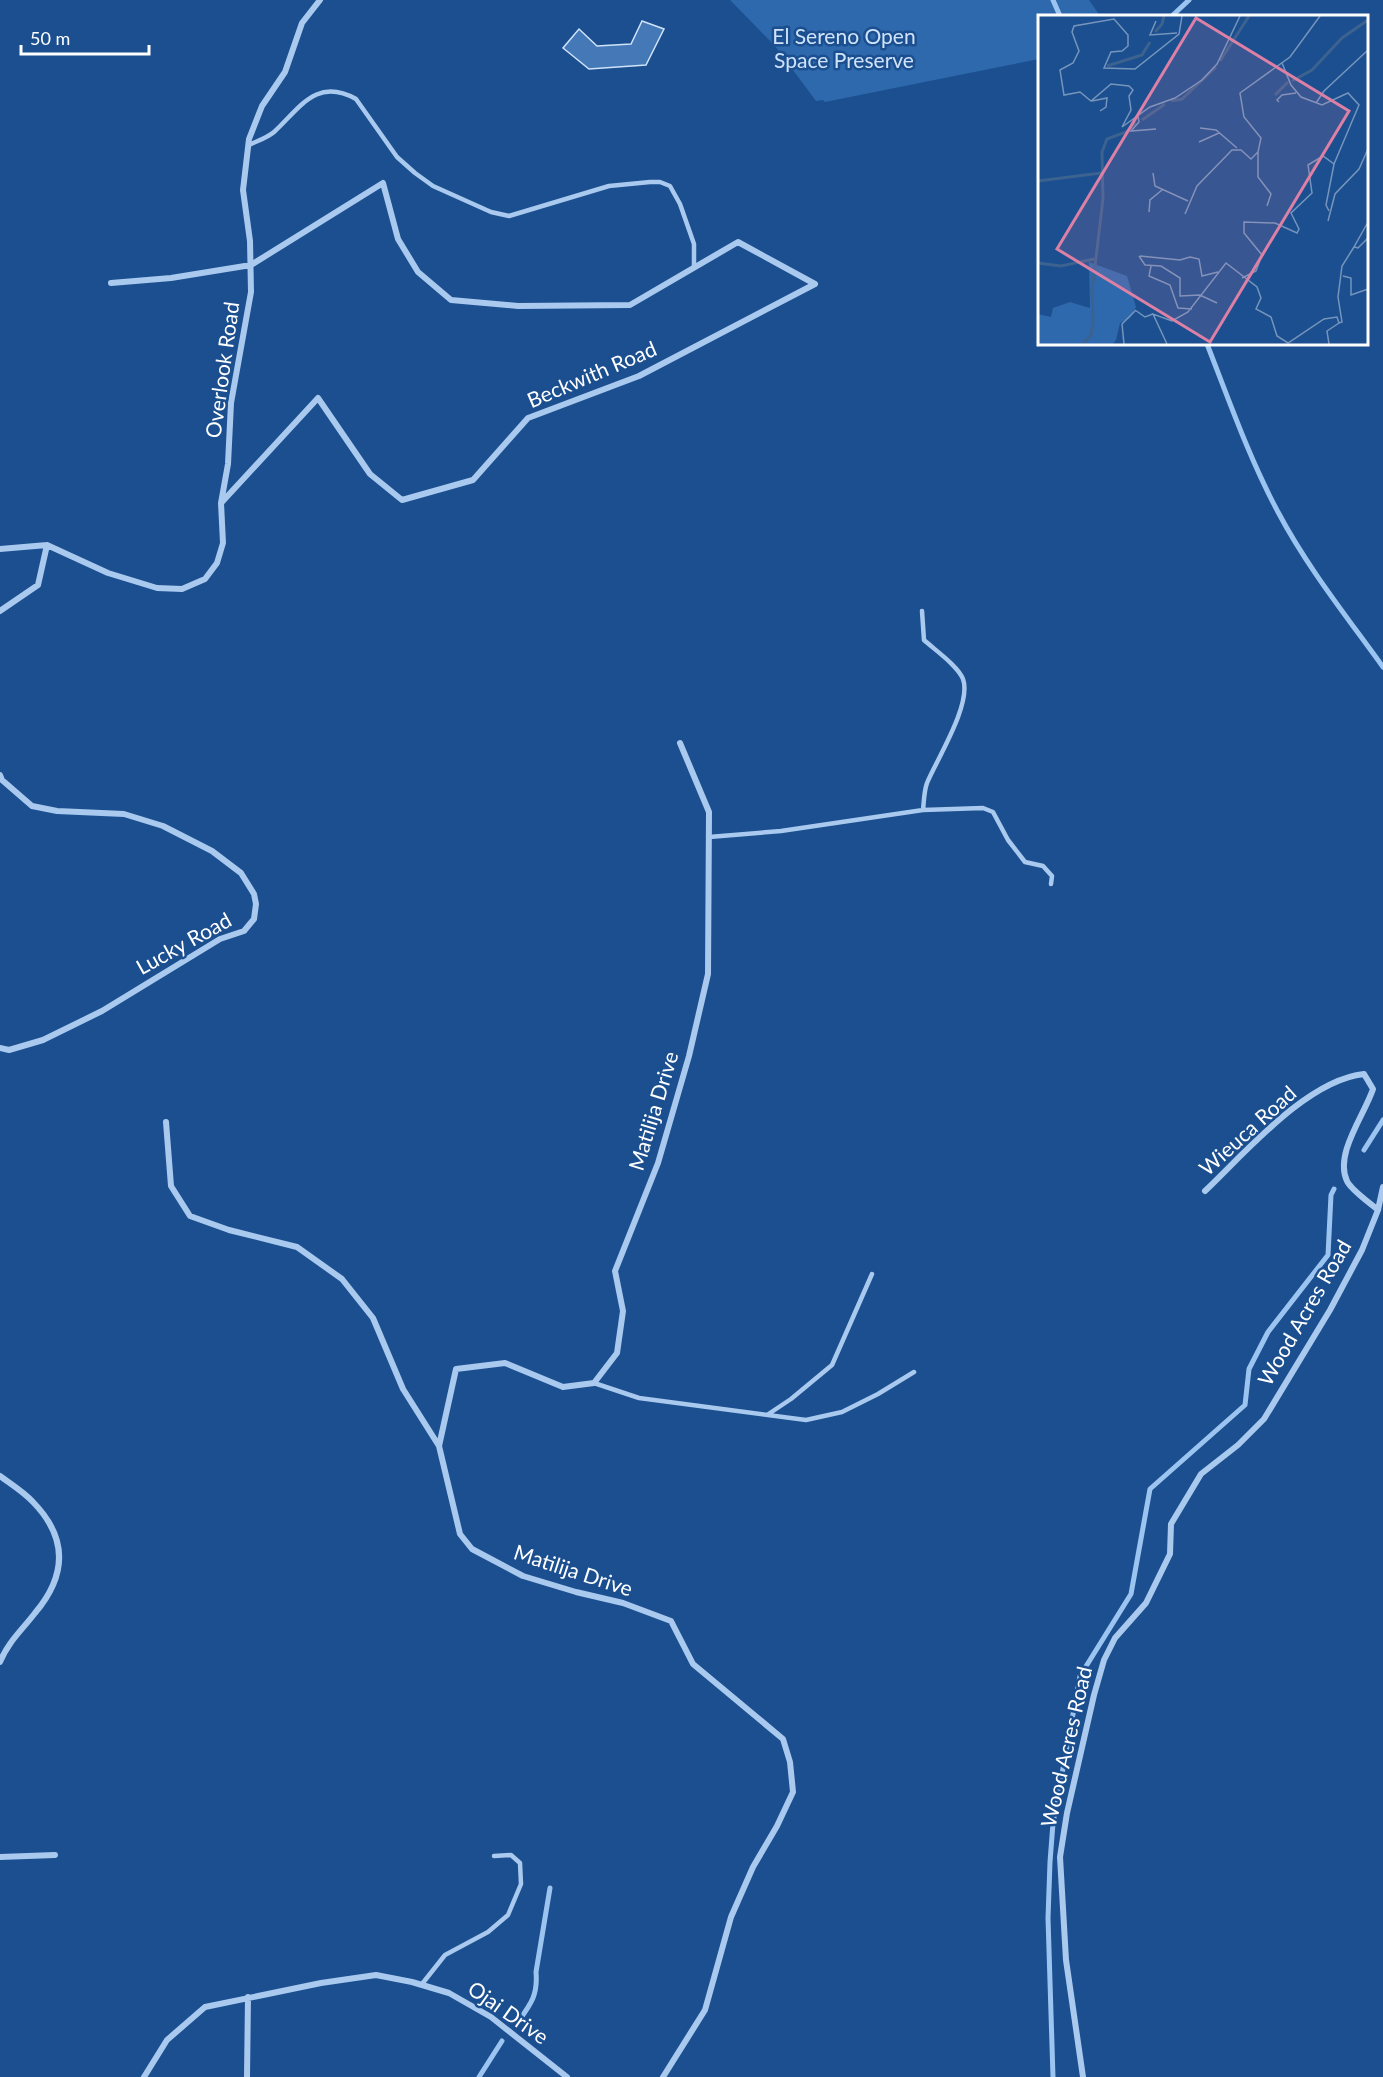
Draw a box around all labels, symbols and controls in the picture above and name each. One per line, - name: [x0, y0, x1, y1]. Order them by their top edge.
- inset map: [1038, 15, 1368, 345]
- scale bar: [21, 18, 148, 56]
- park label: El Sereno Open Space Preserve: [772, 23, 916, 72]
- text: 50 m: [30, 27, 70, 49]
- street label: Overlook Road: [200, 300, 243, 440]
- street label: Beckwith Road: [523, 335, 660, 412]
- street label: Lucky Road: [131, 906, 235, 979]
- street label: Matilija Drive: [623, 1048, 683, 1173]
- street label: Wieuca Road: [1193, 1080, 1301, 1180]
- street label: Wood Acres Road: [1252, 1235, 1356, 1390]
- street label: Matilija Drive: [511, 1539, 636, 1601]
- street label: Wood Acres Road: [1035, 1664, 1096, 1829]
- street label: Ojai Drive: [464, 1975, 554, 2049]

